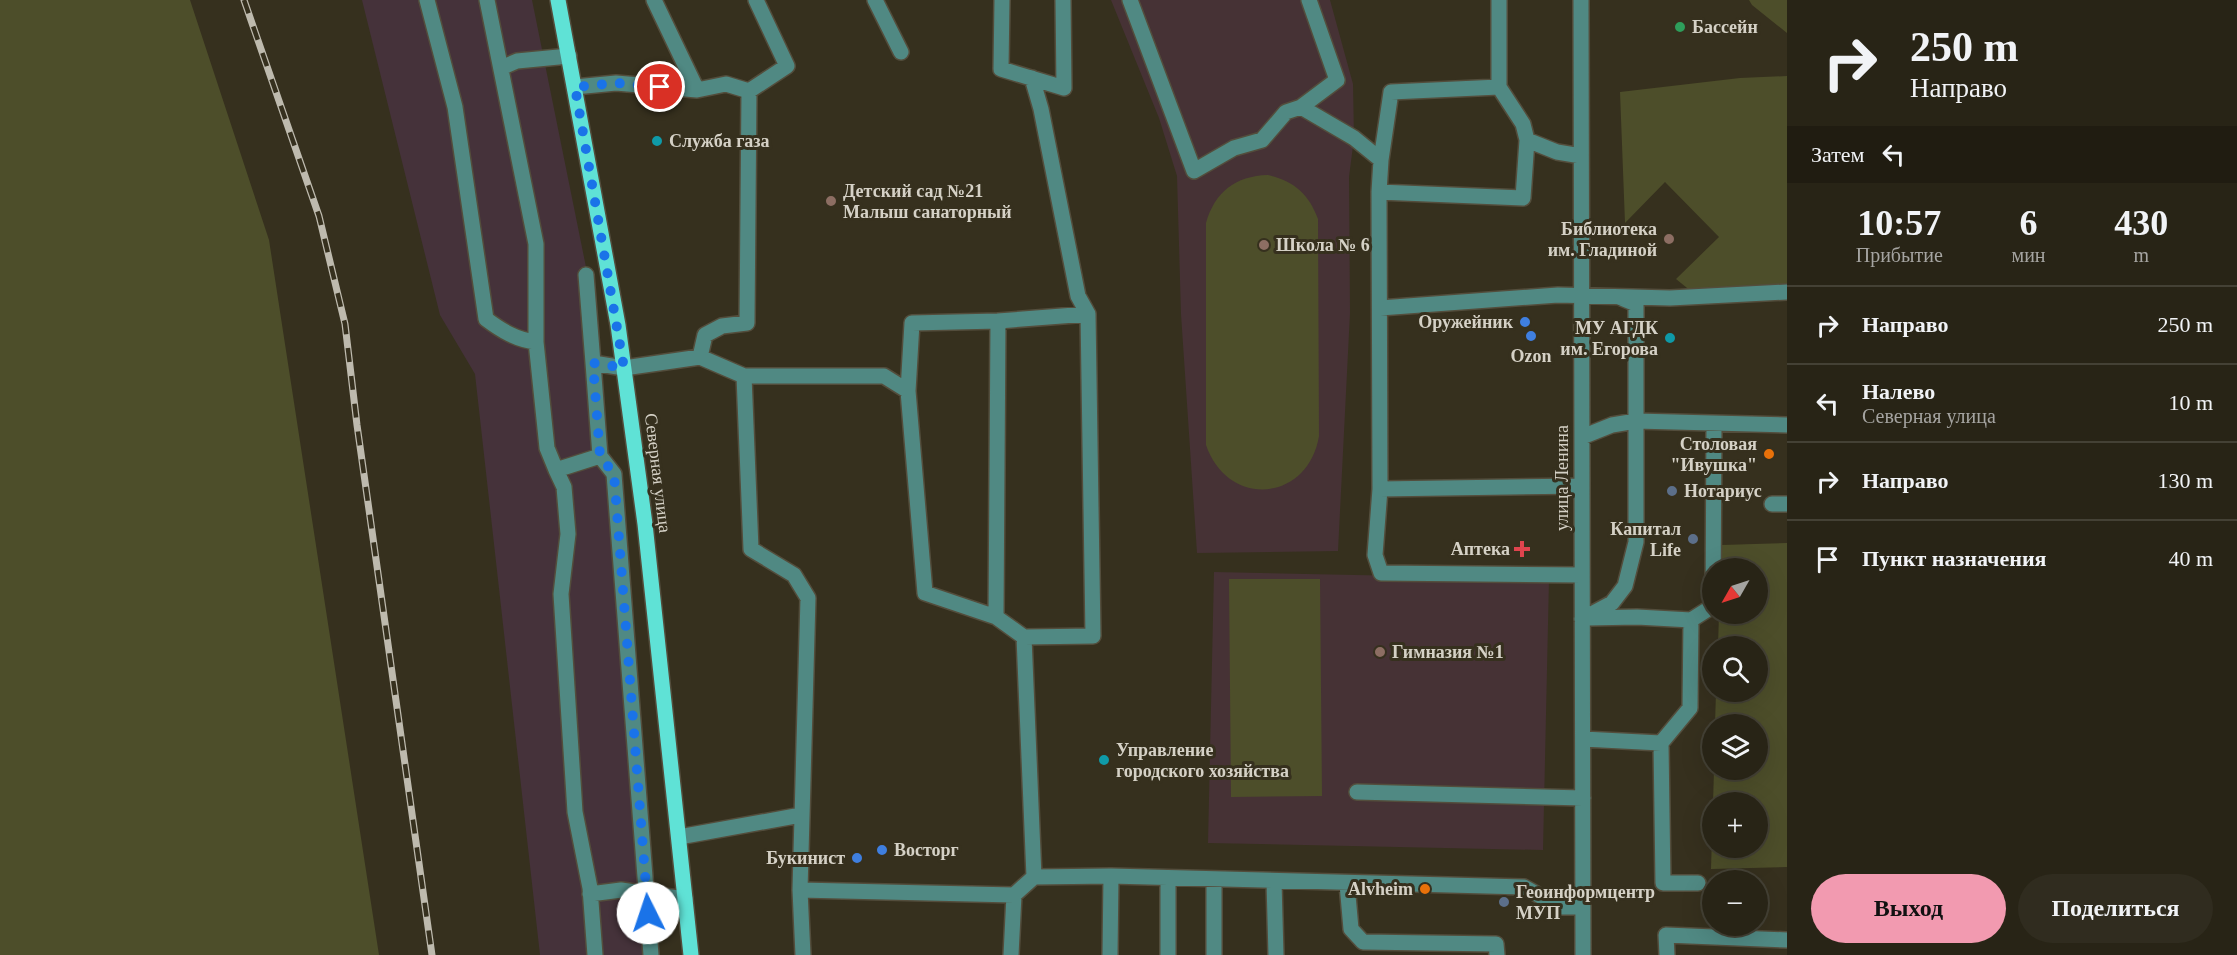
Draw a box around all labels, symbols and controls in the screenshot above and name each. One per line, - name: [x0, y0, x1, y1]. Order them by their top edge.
- place label: Бассейн: [1692, 17, 1758, 37]
- marker: Бассейн: [1673, 20, 1687, 34]
- icon: right: [1811, 24, 1889, 102]
- text: 250 m: [1910, 24, 2019, 70]
- pin: [634, 61, 685, 112]
- icon: arrive: [643, 70, 676, 103]
- text: Направо: [1910, 73, 2007, 103]
- place label: Служба газа: [669, 131, 770, 151]
- marker: Служба газа: [650, 134, 664, 148]
- icon: left: [1877, 138, 1910, 171]
- text: Затем: [1811, 142, 1865, 167]
- place label: Детский сад №21 Малыш санаторный: [843, 181, 1012, 222]
- marker: Детский сад №21 Малыш санаторный: [824, 194, 838, 208]
- text: 10:57: [1857, 203, 1941, 243]
- text: 6: [2020, 203, 2038, 243]
- text: 430: [2114, 203, 2168, 243]
- place label: Библиотека им. Гладиной: [1548, 219, 1657, 260]
- marker: Библиотека им. Гладиной: [1662, 232, 1676, 246]
- place label: Школа № 6: [1276, 235, 1370, 255]
- marker: Школа № 6: [1257, 238, 1271, 252]
- text: Прибытие: [1856, 244, 1943, 266]
- text: мин: [2012, 244, 2046, 266]
- text: m: [2133, 244, 2149, 266]
- icon: right: [1811, 309, 1844, 342]
- place label: Оружейник: [1418, 312, 1514, 332]
- text: Направо: [1862, 312, 1948, 337]
- text: 250 m: [2157, 312, 2213, 337]
- marker: Оружейник: [1518, 315, 1532, 329]
- place label: МУ АГДК им. Егорова: [1560, 318, 1658, 359]
- marker: Ozon: [1524, 329, 1538, 343]
- marker: МУ АГДК им. Егорова: [1663, 331, 1677, 345]
- place label: Ozon: [1510, 346, 1552, 366]
- text: Налево: [1862, 379, 1935, 404]
- icon: left: [1811, 387, 1844, 420]
- text: 10 m: [2168, 390, 2213, 415]
- text: Северная улица: [1862, 405, 1996, 427]
- street label: Северная улица: [641, 412, 675, 534]
- street label: улица Ленина: [1552, 425, 1572, 531]
- place label: Столовая "Ивушка": [1671, 434, 1757, 475]
- marker: Столовая "Ивушка": [1762, 447, 1776, 461]
- icon: right: [1811, 465, 1844, 498]
- text: Направо: [1862, 468, 1948, 493]
- text: 130 m: [2157, 468, 2213, 493]
- place label: Нотариус: [1684, 481, 1762, 501]
- marker: Нотариус: [1665, 484, 1679, 498]
- place label: Капитал Life: [1610, 519, 1681, 560]
- marker: Капитал Life: [1686, 532, 1700, 546]
- place label: Аптека: [1451, 539, 1510, 559]
- marker: Аптека: [1515, 542, 1529, 556]
- icon: arrive: [1811, 543, 1844, 576]
- text: Пункт назначения: [1862, 546, 2047, 571]
- text: 40 m: [2168, 546, 2213, 571]
- north arrow: [1702, 558, 1768, 624]
- map controls: [1702, 558, 1768, 936]
- button: search: [1702, 636, 1768, 702]
- place label: Гимназия №1: [1392, 642, 1504, 662]
- marker: Гимназия №1: [1373, 645, 1387, 659]
- button: layers: [1702, 714, 1768, 780]
- place label: Управление городского хозяйства: [1116, 740, 1289, 781]
- marker: Управление городского хозяйства: [1097, 753, 1111, 767]
- button: +: [1702, 792, 1768, 858]
- place label: Восторг: [894, 840, 959, 860]
- marker: Восторг: [875, 843, 889, 857]
- place label: Букинист: [766, 848, 845, 868]
- marker: Букинист: [850, 851, 864, 865]
- button: −: [1702, 870, 1768, 936]
- button: Выход: [1811, 874, 2006, 943]
- button: Поделиться: [2018, 874, 2213, 943]
- place label: Alvheim: [1348, 879, 1413, 899]
- position arrow: [616, 881, 680, 945]
- marker: Alvheim: [1418, 882, 1432, 896]
- place label: Геоинформцентр МУП: [1516, 882, 1655, 923]
- marker: Геоинформцентр МУП: [1497, 895, 1511, 909]

